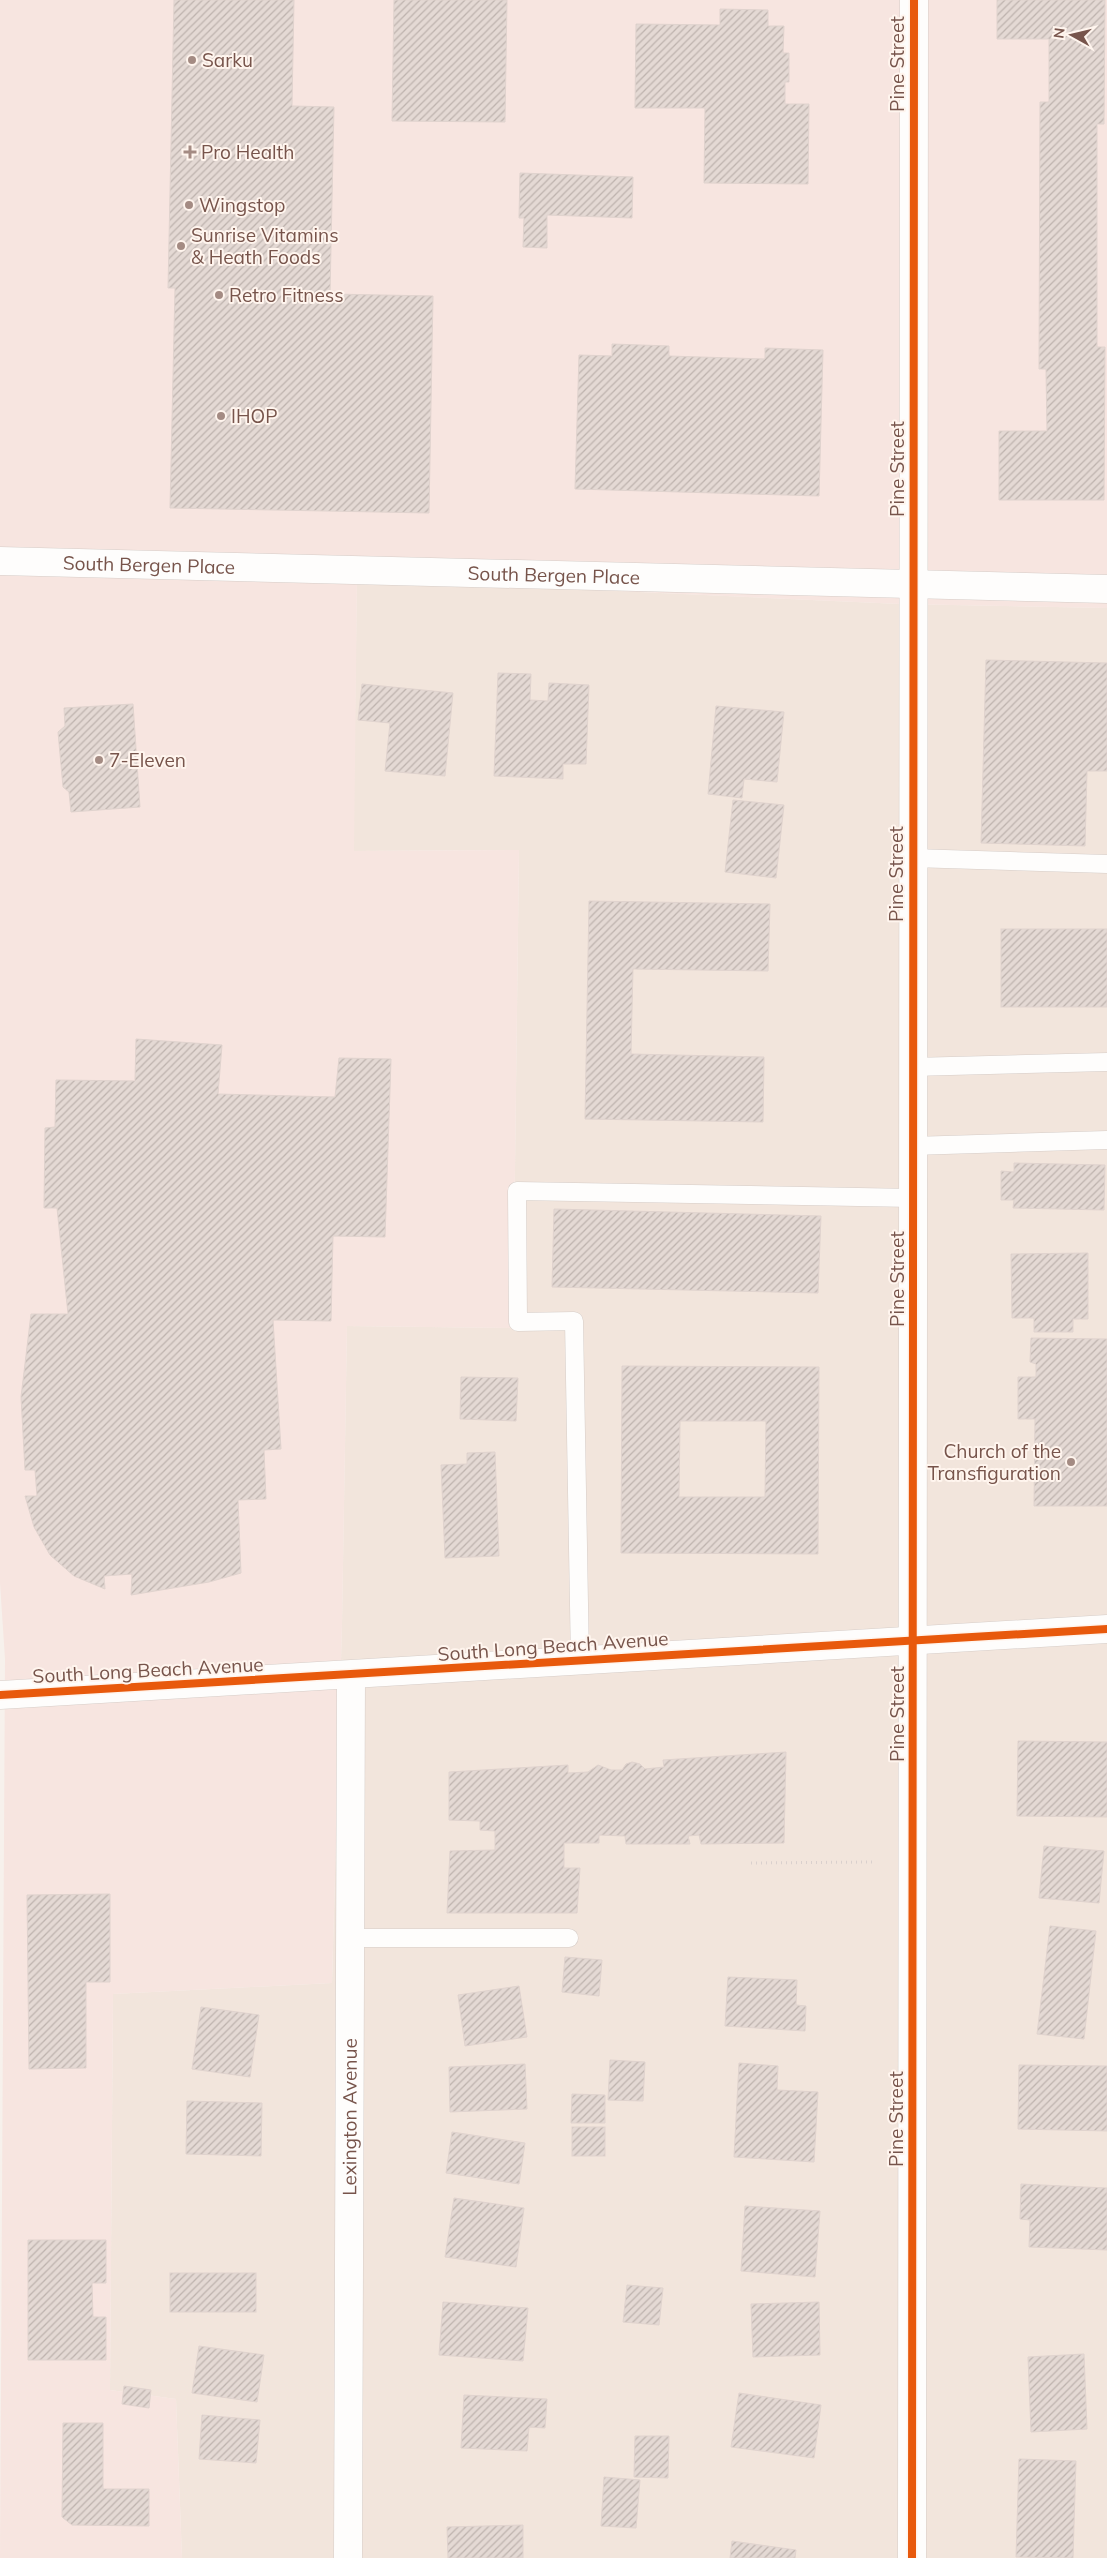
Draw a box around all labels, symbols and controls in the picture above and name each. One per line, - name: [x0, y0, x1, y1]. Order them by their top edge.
- north arrow: [1047, 10, 1097, 60]
- street label: Pine Street: [885, 16, 909, 112]
- text: N: [1049, 27, 1069, 40]
- place label: Sarku: [202, 48, 253, 72]
- marker: Sarku: [186, 54, 198, 66]
- place label: Pro Health: [201, 140, 294, 164]
- marker: Pro Health: [183, 145, 197, 159]
- place label: Wingstop: [199, 193, 285, 217]
- marker: Wingstop: [183, 199, 195, 211]
- place label: Sunrise Vitamins & Heath Foods: [191, 223, 339, 269]
- marker: Sunrise Vitamins & Heath Foods: [175, 240, 187, 252]
- place label: Retro Fitness: [229, 283, 344, 307]
- marker: Retro Fitness: [213, 289, 225, 301]
- place label: IHOP: [231, 404, 278, 428]
- marker: IHOP: [215, 410, 227, 422]
- street label: Pine Street: [885, 421, 909, 517]
- street label: South Bergen Place: [63, 551, 235, 579]
- street label: South Bergen Place: [467, 561, 640, 589]
- place label: 7-Eleven: [109, 748, 186, 772]
- marker: 7-Eleven: [93, 754, 105, 766]
- street label: Pine Street: [884, 826, 908, 922]
- street label: Pine Street: [885, 1231, 909, 1327]
- place label: Church of the Transfiguration: [928, 1439, 1061, 1485]
- marker: Church of the Transfiguration: [1065, 1456, 1077, 1468]
- street label: South Long Beach Avenue: [437, 1626, 669, 1666]
- street label: South Long Beach Avenue: [32, 1652, 264, 1688]
- street label: Pine Street: [885, 1666, 909, 1762]
- street label: Lexington Avenue: [337, 2038, 362, 2196]
- street label: Pine Street: [884, 2071, 908, 2167]

